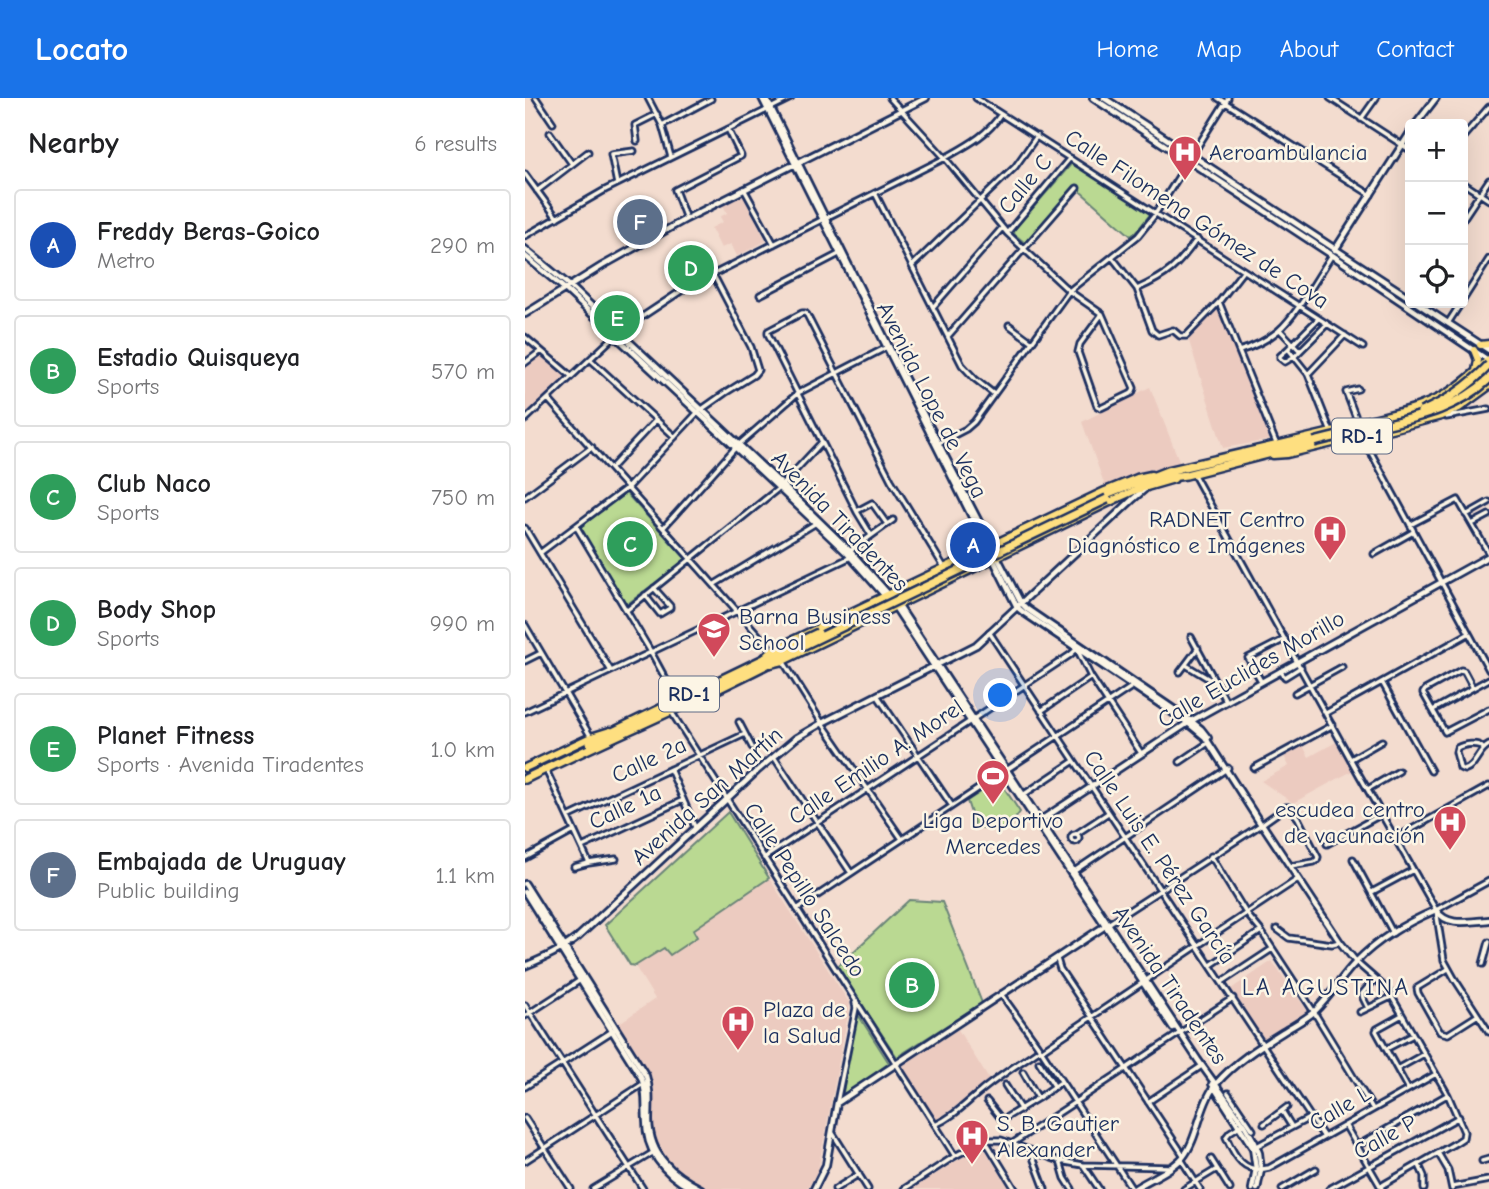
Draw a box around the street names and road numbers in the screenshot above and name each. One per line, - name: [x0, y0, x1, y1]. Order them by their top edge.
- street label: Calle Filomena Gómez de Cova: [1060, 124, 1334, 314]
- street label: Calle C: [992, 149, 1058, 219]
- street label: Avenida Lope de Vega: [871, 297, 993, 503]
- road number: RD-1: [1332, 418, 1392, 454]
- street label: Avenida Tiradentes: [766, 445, 914, 597]
- street label: Calle Euclides Morillo: [1153, 605, 1349, 733]
- road number: RD-1: [659, 676, 719, 712]
- street label: Calle Emilio A. Morel: [784, 694, 968, 830]
- street label: Avenida San Martín: [626, 721, 788, 871]
- street label: Calle 2a: [607, 731, 691, 789]
- street label: Calle Luis E. Pérez García: [1078, 745, 1242, 969]
- street label: Calle 1a: [585, 779, 665, 835]
- street label: Calle Pepillo Salcedo: [738, 798, 872, 982]
- street label: Avenida Tiradentes: [1107, 901, 1233, 1069]
- street label: Calle L: [1304, 1079, 1376, 1136]
- street label: Calle P: [1349, 1109, 1421, 1165]

